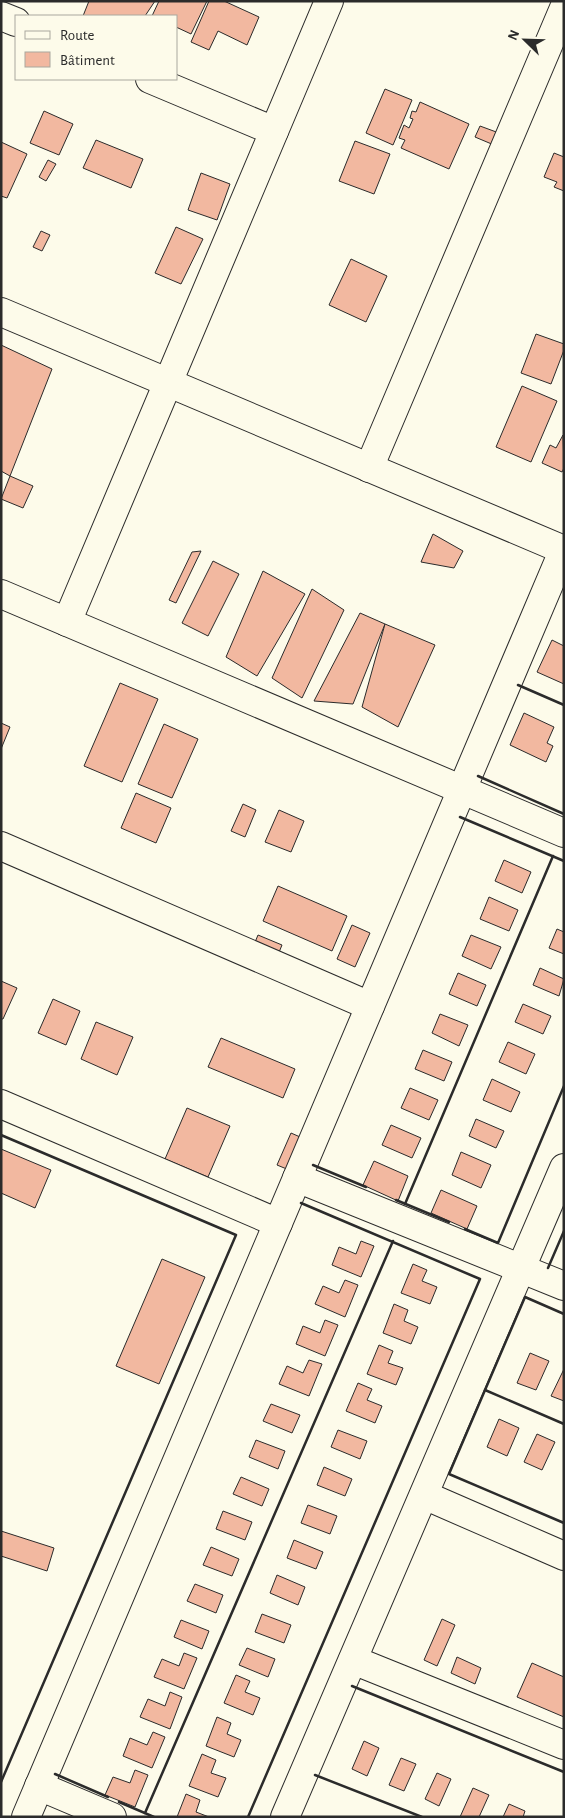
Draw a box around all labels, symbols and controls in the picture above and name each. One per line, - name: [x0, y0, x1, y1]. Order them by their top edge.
- legend: [15, 15, 178, 80]
- north arrow: [500, 15, 550, 65]
- text: Route: [60, 28, 94, 43]
- text: N: [506, 28, 522, 43]
- text: Bâtiment: [60, 53, 115, 68]

